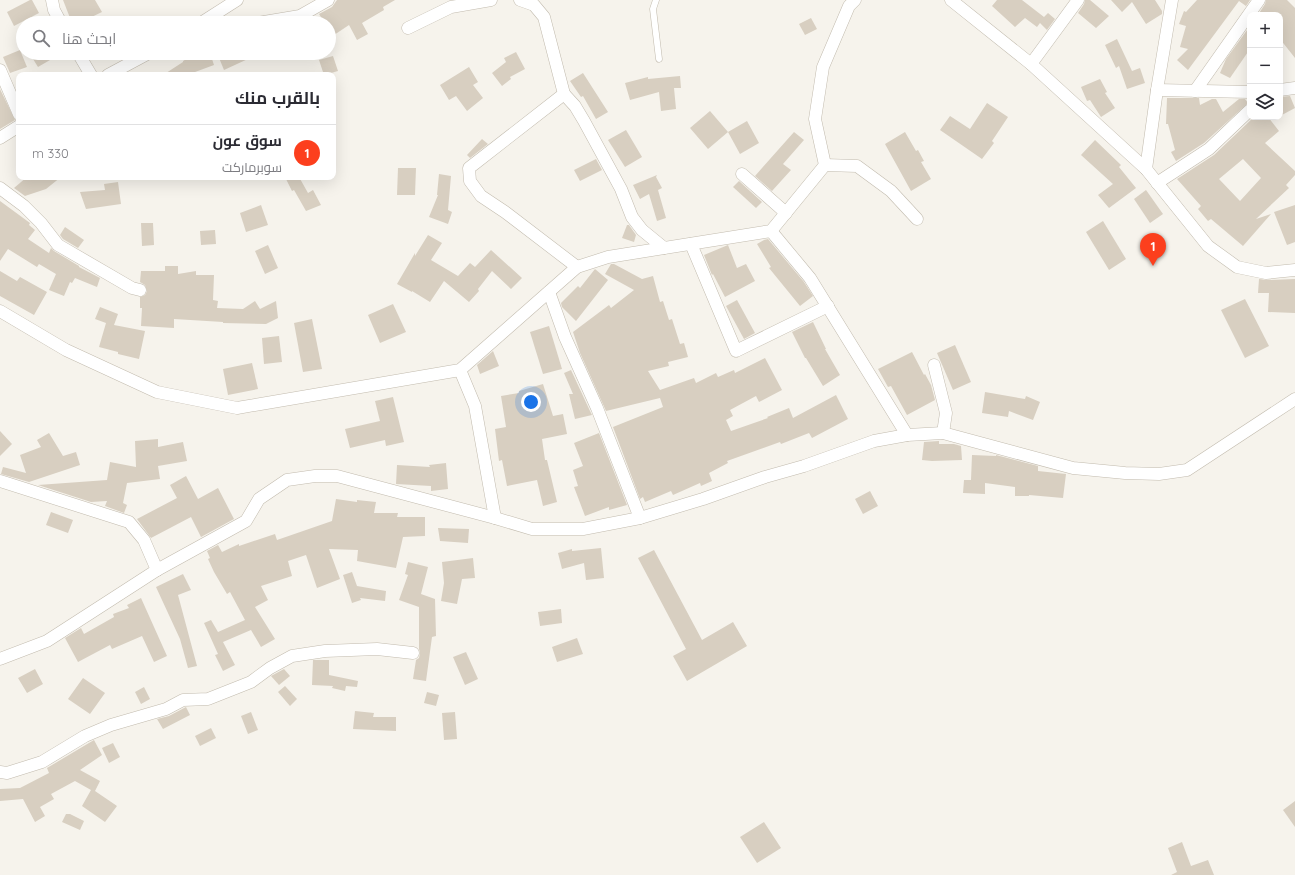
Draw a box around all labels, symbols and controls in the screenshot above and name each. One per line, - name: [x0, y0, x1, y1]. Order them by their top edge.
- map controls: [1247, 12, 1283, 120]
- button: +: [1247, 12, 1283, 48]
- search box: [16, 16, 336, 60]
- icon: search: [30, 27, 52, 49]
- text: ابحث هنا: [62, 29, 116, 48]
- button: −: [1247, 48, 1283, 84]
- button: layers: [1247, 84, 1283, 120]
- text: بالقرب منك: [235, 87, 320, 108]
- text: سوق عون: [213, 131, 282, 150]
- text: 330 m: [32, 145, 69, 161]
- text: 1: [304, 145, 310, 161]
- text: سوبرماركت: [222, 159, 282, 175]
- pin: 1: [1140, 233, 1166, 266]
- your location: [521, 392, 541, 412]

